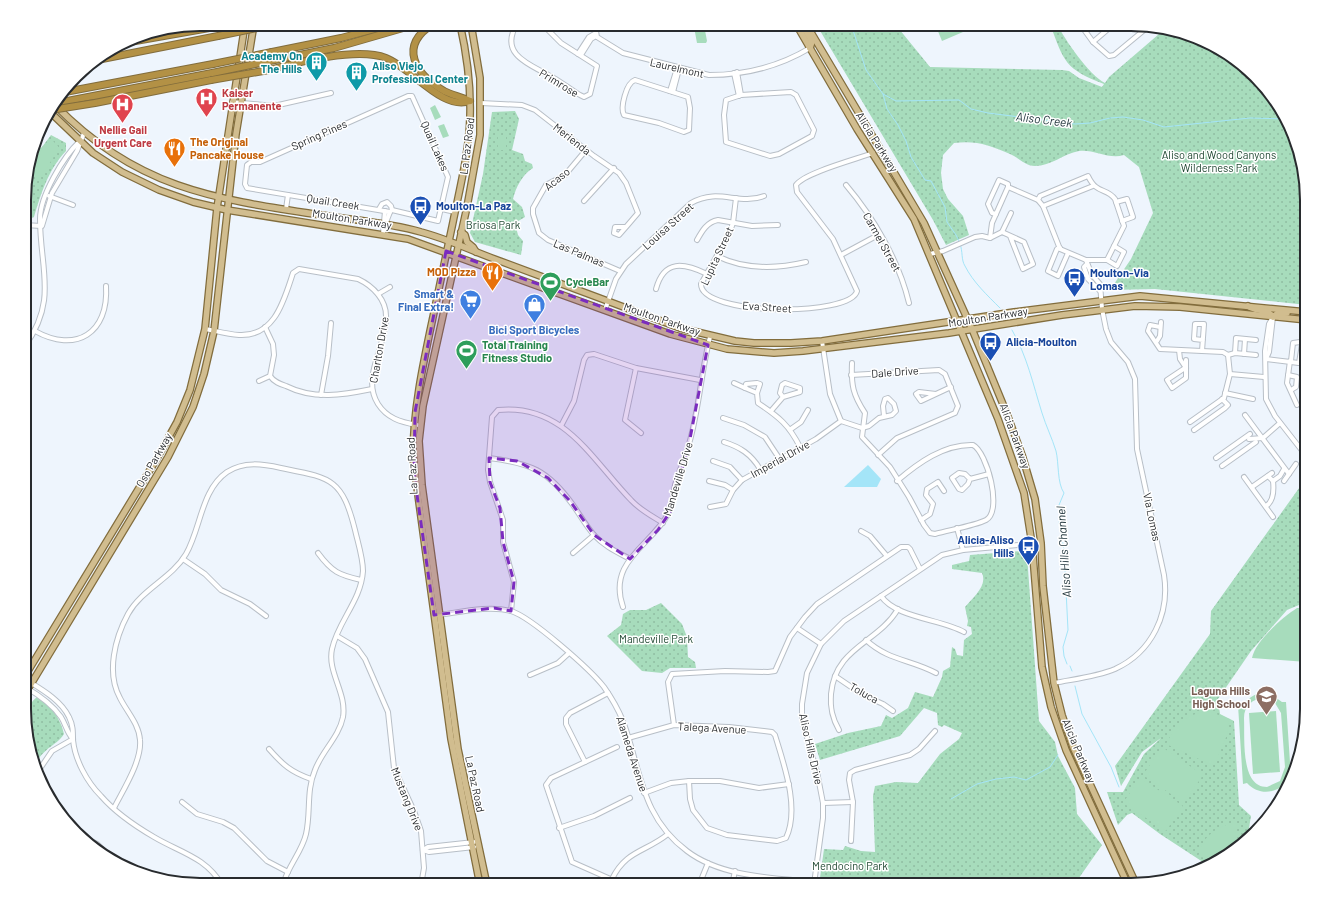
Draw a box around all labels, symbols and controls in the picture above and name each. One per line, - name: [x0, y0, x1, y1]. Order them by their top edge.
- place label: Academy On The Hills: [241, 49, 302, 75]
- building icon: Academy On The Hills: [304, 49, 330, 82]
- street label: Laurelmont: [649, 55, 705, 80]
- building icon: Aliso Viejo Professional Center: [343, 59, 369, 92]
- place label: Aliso Viejo Professional Center: [372, 59, 469, 85]
- street label: Primrose: [537, 66, 581, 99]
- hospital icon: Kaiser Permanente: [194, 86, 220, 119]
- place label: Kaiser Permanente: [222, 86, 282, 112]
- hospital icon: Nellie Gail Urgent Care: [110, 91, 136, 124]
- street label: Alicia Parkway: [854, 109, 901, 174]
- water label: Aliso Creek: [1015, 109, 1073, 129]
- street label: Spring Pines: [289, 116, 349, 153]
- street label: La Paz Road: [457, 117, 476, 175]
- street label: Quail Lakes: [419, 119, 452, 173]
- street label: Merienda: [551, 120, 594, 157]
- place label: Nellie Gail Urgent Care: [94, 123, 152, 149]
- restaurant icon: The Original Pancake House: [161, 135, 187, 168]
- place label: The Original Pancake House: [190, 135, 264, 161]
- park label: Aliso and Wood Canyons Wilderness Park: [1162, 148, 1276, 174]
- street label: Acaso: [541, 164, 572, 193]
- street label: Quail Creek: [306, 191, 361, 212]
- bus stop icon: Moulton-La Paz: [407, 193, 433, 226]
- place label: Moulton-La Paz: [436, 199, 511, 212]
- street label: Louisa Street: [640, 199, 696, 252]
- street label: Moulton Parkway: [311, 206, 393, 231]
- street label: Carmel Street: [861, 210, 904, 274]
- park label: Briosa Park: [466, 218, 521, 231]
- street label: Lupita Street: [697, 225, 736, 287]
- street label: Las Palmas: [552, 236, 607, 269]
- restaurant icon: MOD Pizza: [479, 259, 505, 292]
- place label: MOD Pizza: [427, 265, 476, 278]
- bus stop icon: Moulton-Via Lomas: [1062, 266, 1088, 299]
- place label: Moulton-Via Lomas: [1090, 266, 1149, 292]
- sports icon: CycleBar: [538, 269, 564, 302]
- place label: CycleBar: [566, 275, 610, 288]
- place label: Smart & Final Extra!: [398, 287, 454, 313]
- supermarket icon: Smart & Final Extra!: [457, 287, 483, 320]
- shop icon: Bici Sport Bicycles: [521, 291, 547, 324]
- street label: Eva Street: [742, 298, 792, 315]
- street label: Moulton Parkway: [622, 299, 702, 338]
- street label: Moulton Parkway: [947, 304, 1029, 329]
- street label: Charlton Drive: [366, 316, 391, 384]
- place label: Bici Sport Bicycles: [489, 323, 580, 336]
- bus stop icon: Alicia-Moulton: [978, 329, 1004, 362]
- place label: Alicia-Moulton: [1006, 335, 1077, 348]
- sports icon: Total Training Fitness Studio: [453, 338, 479, 371]
- place label: Total Training Fitness Studio: [482, 338, 552, 364]
- street label: Dale Drive: [871, 363, 919, 380]
- street label: Alicia Parkway: [998, 401, 1033, 470]
- street label: Oso Parkway: [133, 430, 174, 489]
- street label: La Paz Road: [404, 437, 419, 495]
- street label: Imperial Drive: [748, 437, 812, 480]
- street label: Mandeville Drive: [660, 440, 695, 517]
- street label: Via Lomas: [1141, 491, 1164, 542]
- water label: Aliso Hills Channel: [1053, 505, 1073, 598]
- place label: Alicia-Aliso Hills: [958, 533, 1014, 559]
- bus stop icon: Alicia-Aliso Hills: [1016, 533, 1042, 566]
- park label: Mandeville Park: [619, 632, 693, 645]
- street label: Toluca: [847, 679, 881, 706]
- place label: Laguna Hills High School: [1191, 684, 1250, 710]
- school or university icon: Laguna Hills High School: [1253, 684, 1279, 717]
- street label: Aliso Hills Drive: [797, 712, 826, 786]
- street label: Alameda Avenue: [614, 715, 651, 793]
- street label: Alicia Parkway: [1060, 717, 1099, 785]
- street label: Talega Avenue: [677, 719, 747, 736]
- street label: La Paz Road: [463, 754, 488, 813]
- street label: Mustang Drive: [389, 765, 426, 833]
- park label: Mendocino Park: [812, 859, 888, 872]

